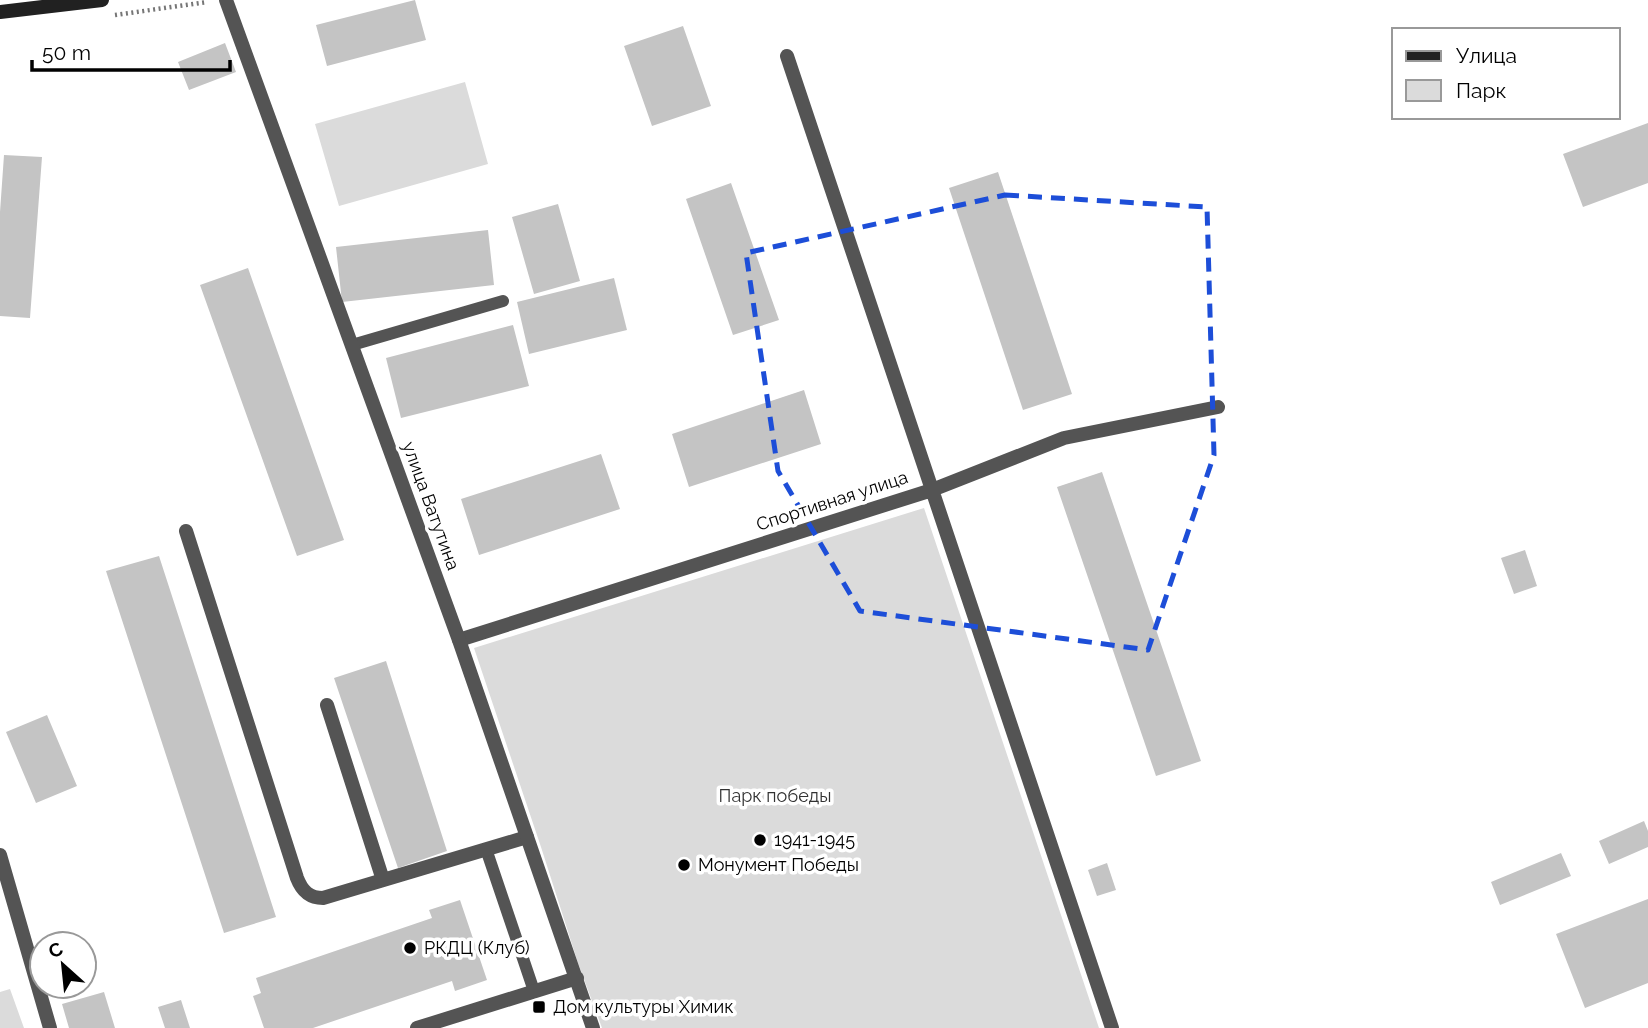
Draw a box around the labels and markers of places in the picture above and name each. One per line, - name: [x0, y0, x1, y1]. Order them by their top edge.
- place label: 1941-1945: [774, 829, 855, 850]
- marker: 1941-1945: [752, 832, 768, 848]
- place label: Монумент Победы: [698, 854, 859, 875]
- marker: Монумент Победы: [676, 857, 692, 873]
- place label: РКДЦ (Клуб): [424, 937, 530, 958]
- marker: РКДЦ (Клуб): [402, 940, 418, 956]
- place label: Дом культуры Химик: [553, 996, 734, 1017]
- marker: Дом культуры Химик: [531, 999, 547, 1015]

